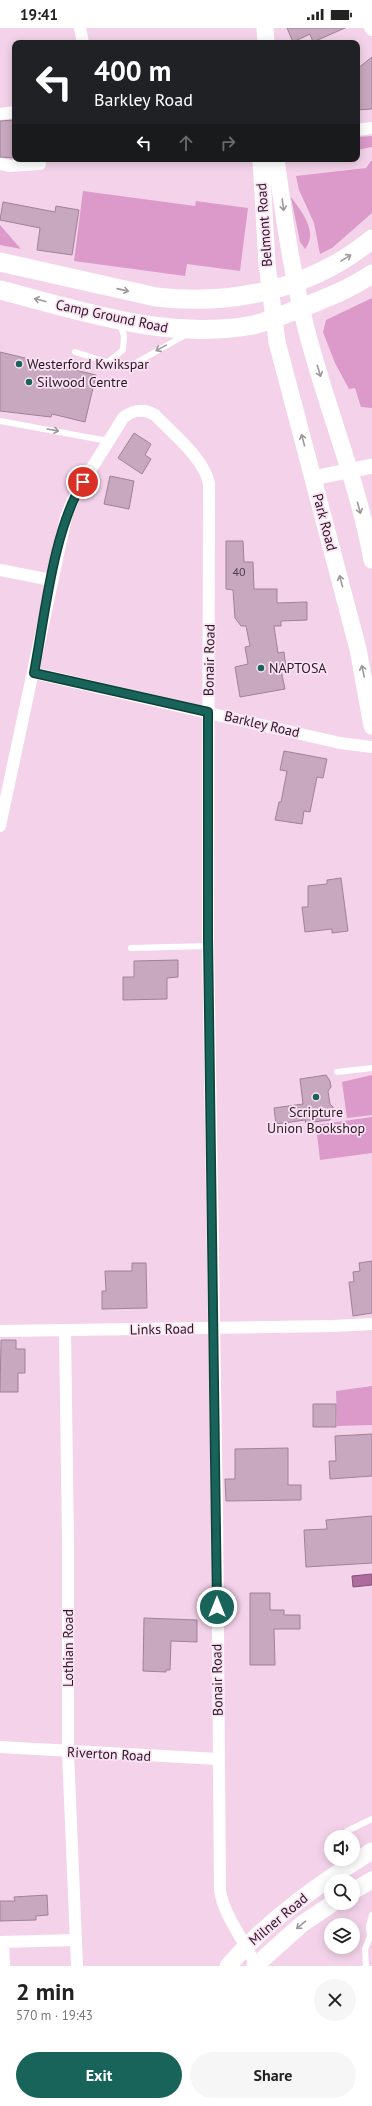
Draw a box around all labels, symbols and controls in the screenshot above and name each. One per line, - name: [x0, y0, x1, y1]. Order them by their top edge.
- text: 19:41: [20, 5, 58, 24]
- text: 400 m: [94, 52, 171, 89]
- icon: left: [28, 56, 80, 108]
- text: Barkley Road: [94, 88, 193, 111]
- icon: left: [133, 132, 155, 154]
- icon: ahead: [175, 132, 197, 154]
- icon: right: [217, 132, 239, 154]
- street label: Belmont Road: [252, 182, 276, 268]
- one-way arrow: [279, 198, 287, 211]
- one-way arrow: [340, 253, 352, 261]
- one-way arrow: [116, 287, 129, 294]
- street label: Camp Ground Road: [54, 295, 170, 337]
- one-way arrow: [34, 296, 47, 304]
- one-way arrow: [155, 345, 167, 353]
- place label: Westerford Kwikspar: [27, 355, 149, 373]
- marker: Westerford Kwikspar: [14, 359, 24, 369]
- one-way arrow: [316, 364, 323, 377]
- place label: Silwood Centre: [37, 373, 128, 391]
- marker: Silwood Centre: [24, 377, 34, 387]
- one-way arrow: [46, 426, 59, 434]
- one-way arrow: [299, 434, 306, 447]
- pin: [66, 465, 100, 499]
- icon: arrive: [72, 471, 94, 493]
- street label: Park Road: [309, 491, 341, 553]
- one-way arrow: [356, 502, 364, 515]
- house number: 40: [232, 564, 246, 579]
- one-way arrow: [336, 575, 344, 588]
- street label: Bonair Road: [199, 624, 219, 696]
- place label: NAPTOSA: [269, 659, 327, 677]
- marker: NAPTOSA: [256, 663, 266, 673]
- one-way arrow: [358, 665, 366, 678]
- street label: Barkley Road: [223, 707, 301, 741]
- marker: Scripture Union Bookshop: [311, 1092, 321, 1102]
- place label: Scripture Union Bookshop: [267, 1103, 365, 1137]
- street label: Links Road: [130, 1319, 194, 1339]
- position arrow: [196, 1586, 238, 1628]
- street label: Lothian Road: [59, 1609, 77, 1687]
- street label: Bonair Road: [207, 1644, 227, 1716]
- street label: Riverton Road: [67, 1743, 151, 1765]
- map controls: [324, 1830, 360, 1954]
- button: sound: [324, 1830, 360, 1866]
- button: search: [324, 1874, 360, 1910]
- street label: Milner Road: [245, 1889, 311, 1949]
- button: layers: [324, 1918, 360, 1954]
- one-way arrow: [296, 1921, 306, 1930]
- text: 2 min: [16, 1976, 75, 2007]
- button: close: [314, 1979, 356, 2021]
- text: 570 m · 19:43: [16, 2007, 93, 2024]
- button: Exit: [16, 2052, 182, 2098]
- button: Share: [190, 2052, 356, 2098]

